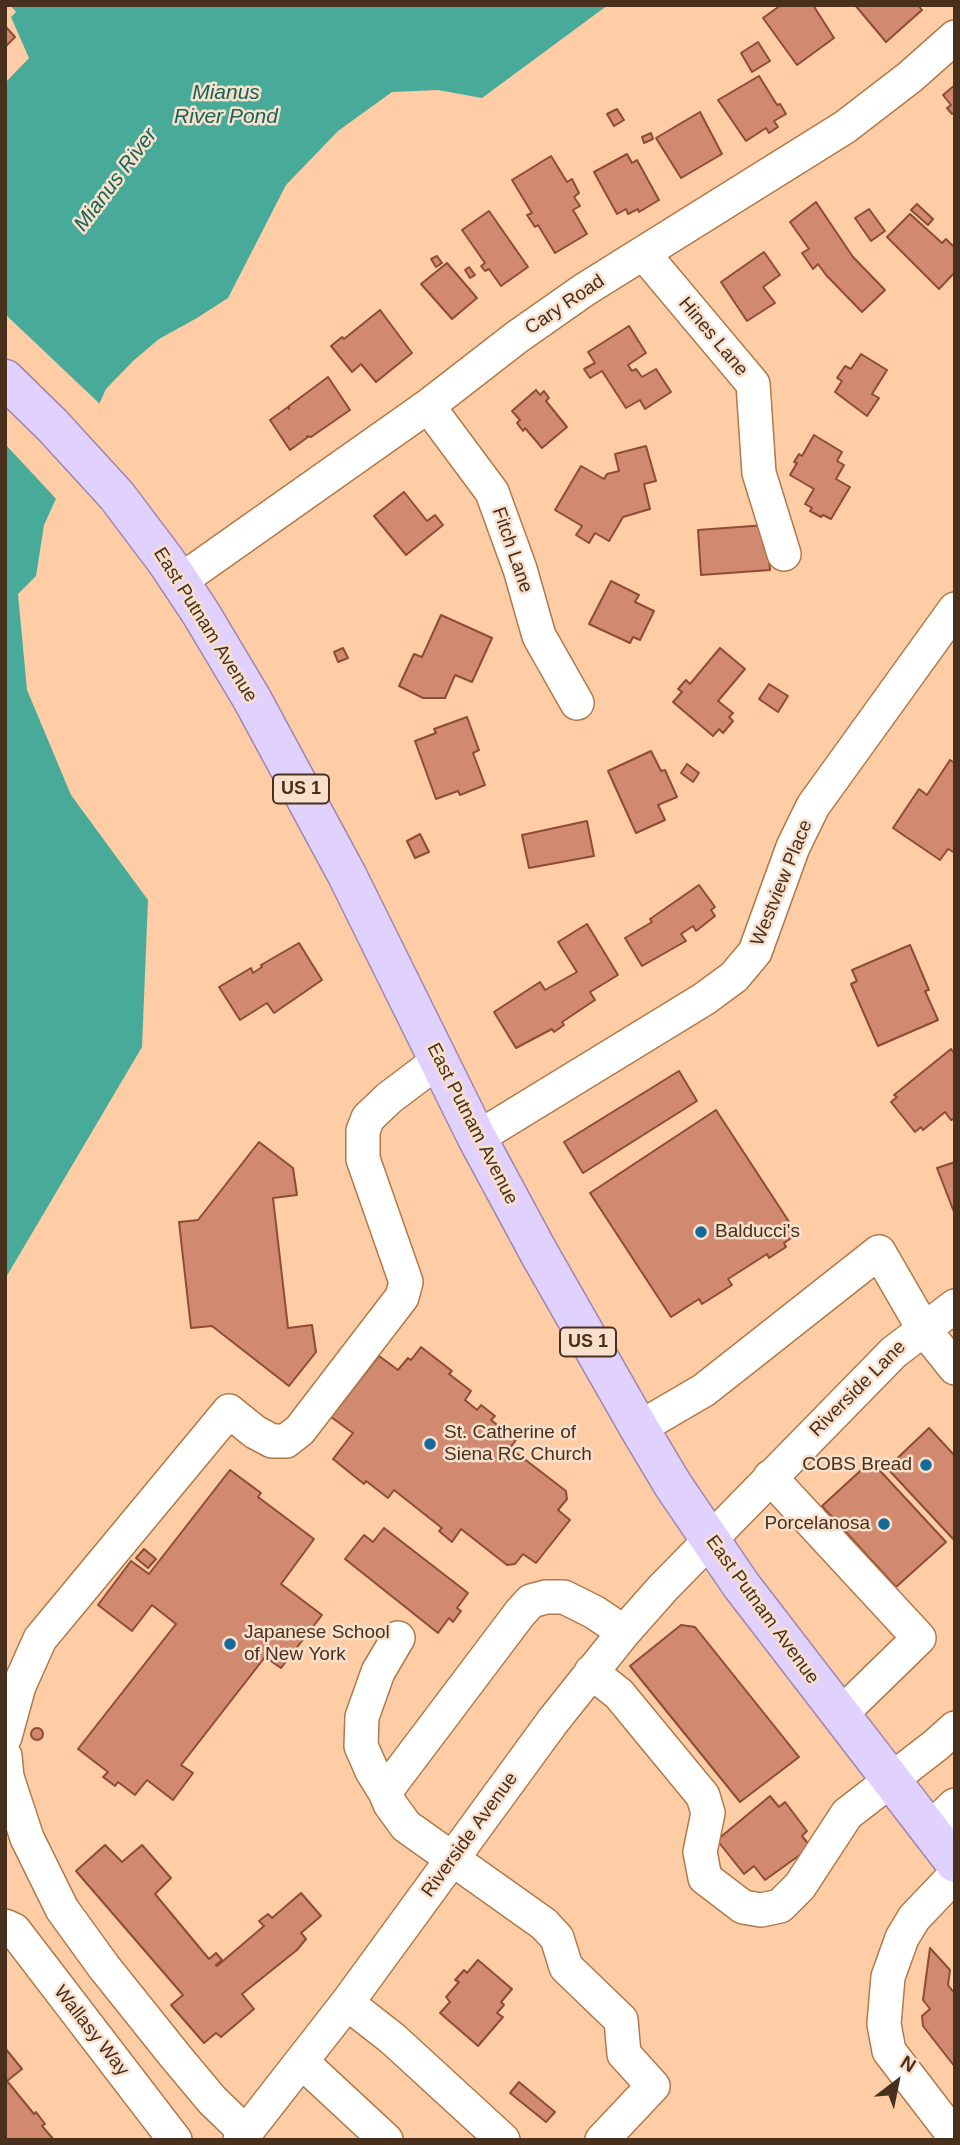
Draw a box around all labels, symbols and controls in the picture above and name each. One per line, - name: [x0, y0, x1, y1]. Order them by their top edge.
- water label: Mianus River Pond: [174, 80, 278, 130]
- water label: Mianus River: [69, 123, 163, 237]
- street label: Cary Road: [521, 270, 609, 340]
- street label: Hines Lane: [673, 293, 753, 381]
- street label: Fitch Lane: [487, 504, 537, 596]
- street label: East Putnam Avenue: [148, 543, 262, 707]
- road number: US 1: [273, 774, 329, 804]
- street label: Westview Place: [746, 817, 818, 949]
- street label: East Putnam Avenue: [421, 1039, 523, 1209]
- place label: Balducci's: [715, 1221, 800, 1243]
- marker: Balducci's: [693, 1224, 709, 1240]
- road number: US 1: [560, 1328, 616, 1357]
- street label: Riverside Lane: [805, 1336, 911, 1442]
- place label: St. Catherine of Siena RC Church: [444, 1422, 592, 1466]
- marker: St. Catherine of Siena RC Church: [422, 1436, 438, 1452]
- place label: COBS Bread: [802, 1454, 912, 1476]
- marker: COBS Bread: [918, 1457, 934, 1473]
- place label: Porcelanosa: [764, 1513, 870, 1535]
- marker: Porcelanosa: [876, 1516, 892, 1532]
- street label: East Putnam Avenue: [700, 1531, 824, 1689]
- place label: Japanese School of New York: [244, 1622, 390, 1666]
- marker: Japanese School of New York: [222, 1636, 238, 1652]
- street label: Riverside Avenue: [417, 1768, 523, 1902]
- street label: Wallasy Way: [49, 1981, 133, 2081]
- north arrow: [862, 2047, 932, 2117]
- text: N: [897, 2051, 920, 2076]

